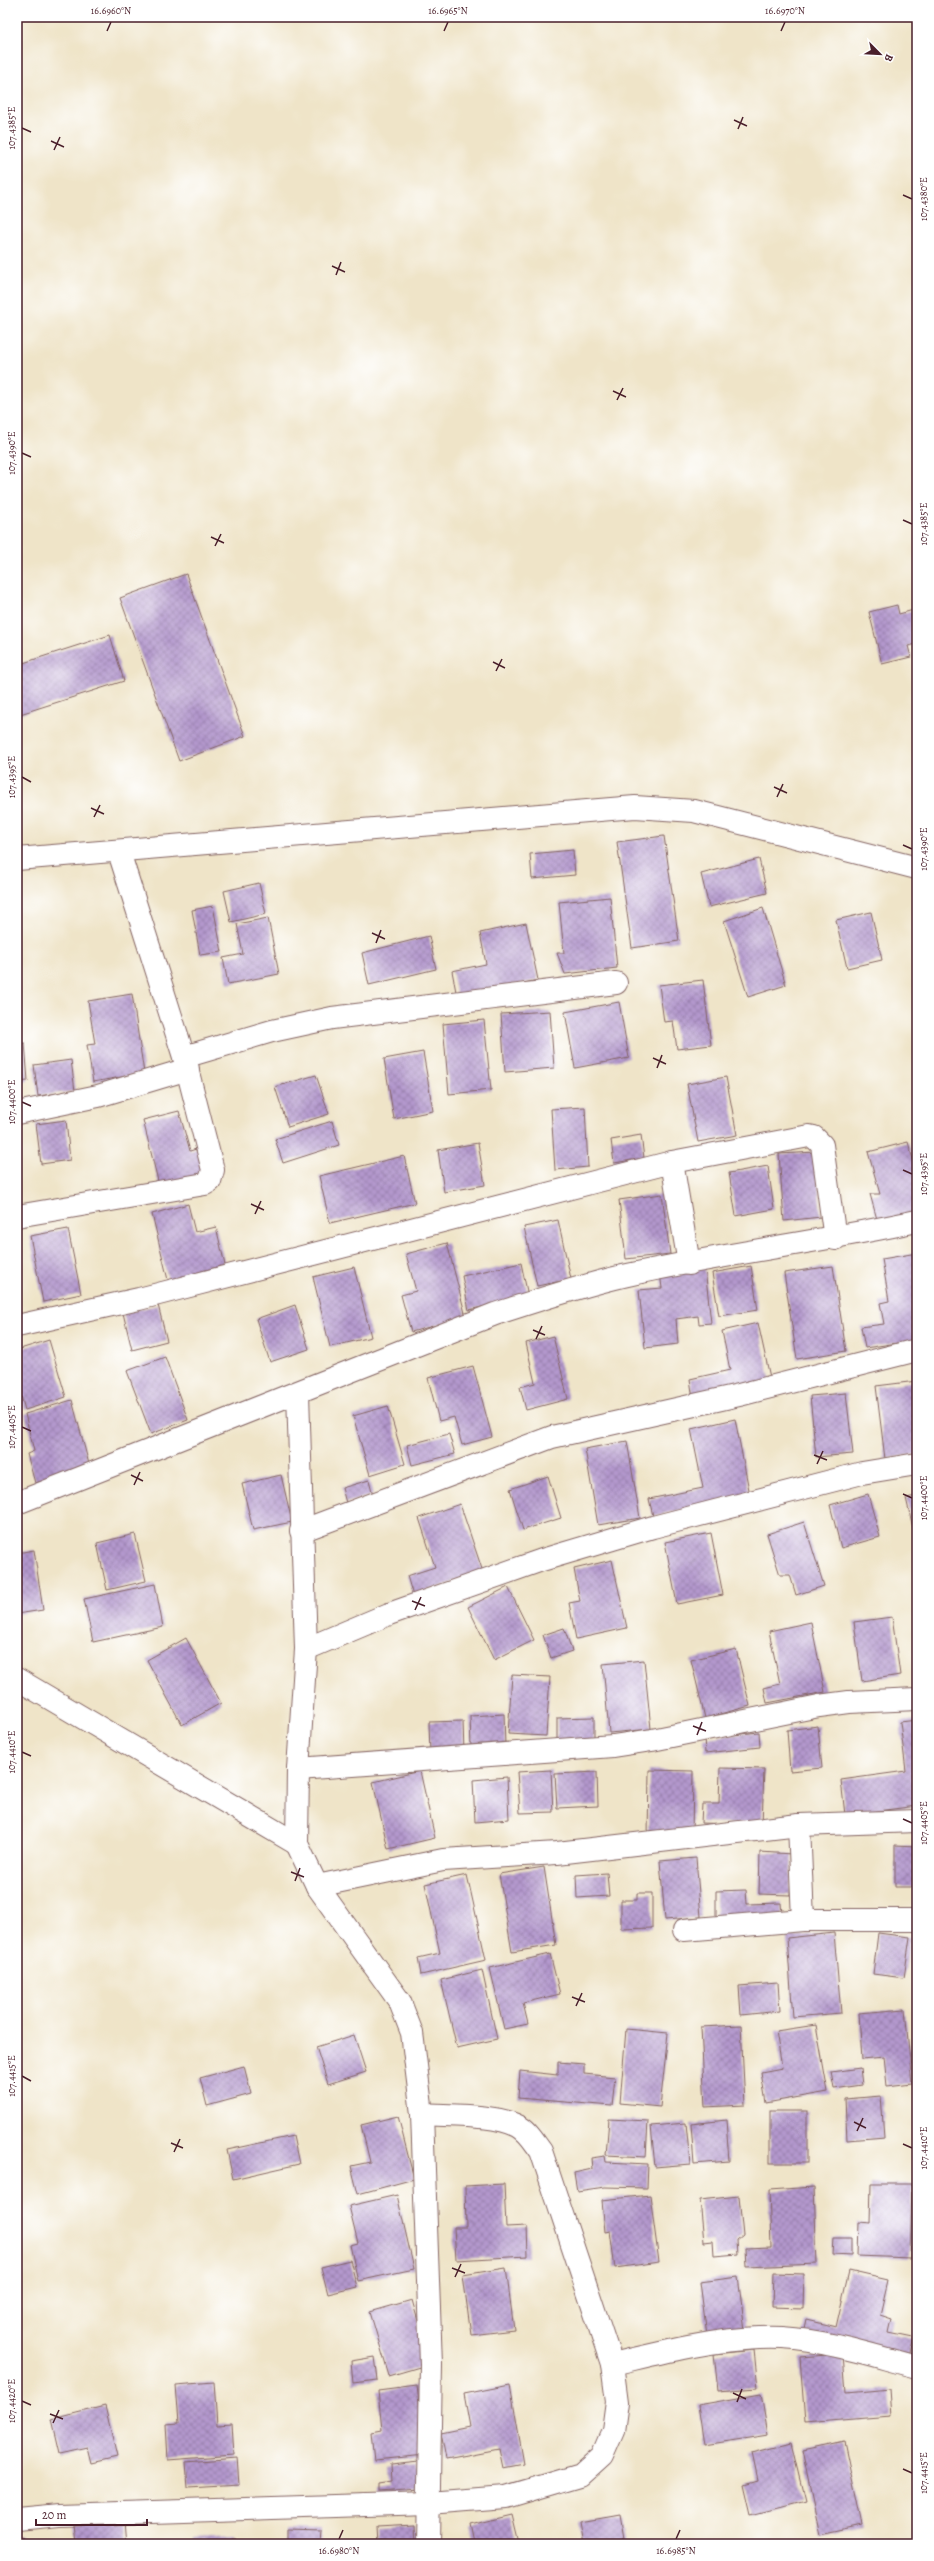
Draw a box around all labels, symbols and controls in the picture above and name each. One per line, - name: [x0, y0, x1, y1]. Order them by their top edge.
- text: 16.6960°N: [91, 4, 131, 17]
- text: 16.6965°N: [428, 4, 468, 17]
- text: 16.6970°N: [765, 4, 805, 17]
- north arrow: [860, 34, 900, 74]
- text: B: [880, 52, 897, 64]
- text: 107.4385°E: [5, 107, 18, 149]
- text: 107.4380°E: [917, 177, 930, 221]
- text: 107.4390°E: [5, 431, 18, 475]
- text: 107.4385°E: [917, 503, 930, 545]
- text: 107.4395°E: [5, 756, 18, 798]
- text: 107.4390°E: [917, 827, 930, 871]
- text: 107.4400°E: [5, 1080, 18, 1124]
- text: 107.4395°E: [917, 1153, 930, 1195]
- text: 107.4405°E: [5, 1405, 18, 1449]
- text: 107.4400°E: [917, 1476, 930, 1520]
- text: 107.4410°E: [5, 1731, 18, 1773]
- text: 107.4405°E: [917, 1801, 930, 1845]
- text: 107.4415°E: [5, 2055, 18, 2097]
- text: 107.4410°E: [917, 2127, 930, 2169]
- text: 107.4420°E: [5, 2379, 18, 2423]
- text: 107.4415°E: [917, 2452, 930, 2494]
- scale bar: [36, 2501, 147, 2527]
- text: 20 m: [42, 2507, 66, 2523]
- text: 16.6980°N: [319, 2544, 359, 2557]
- text: 16.6985°N: [656, 2544, 696, 2557]

